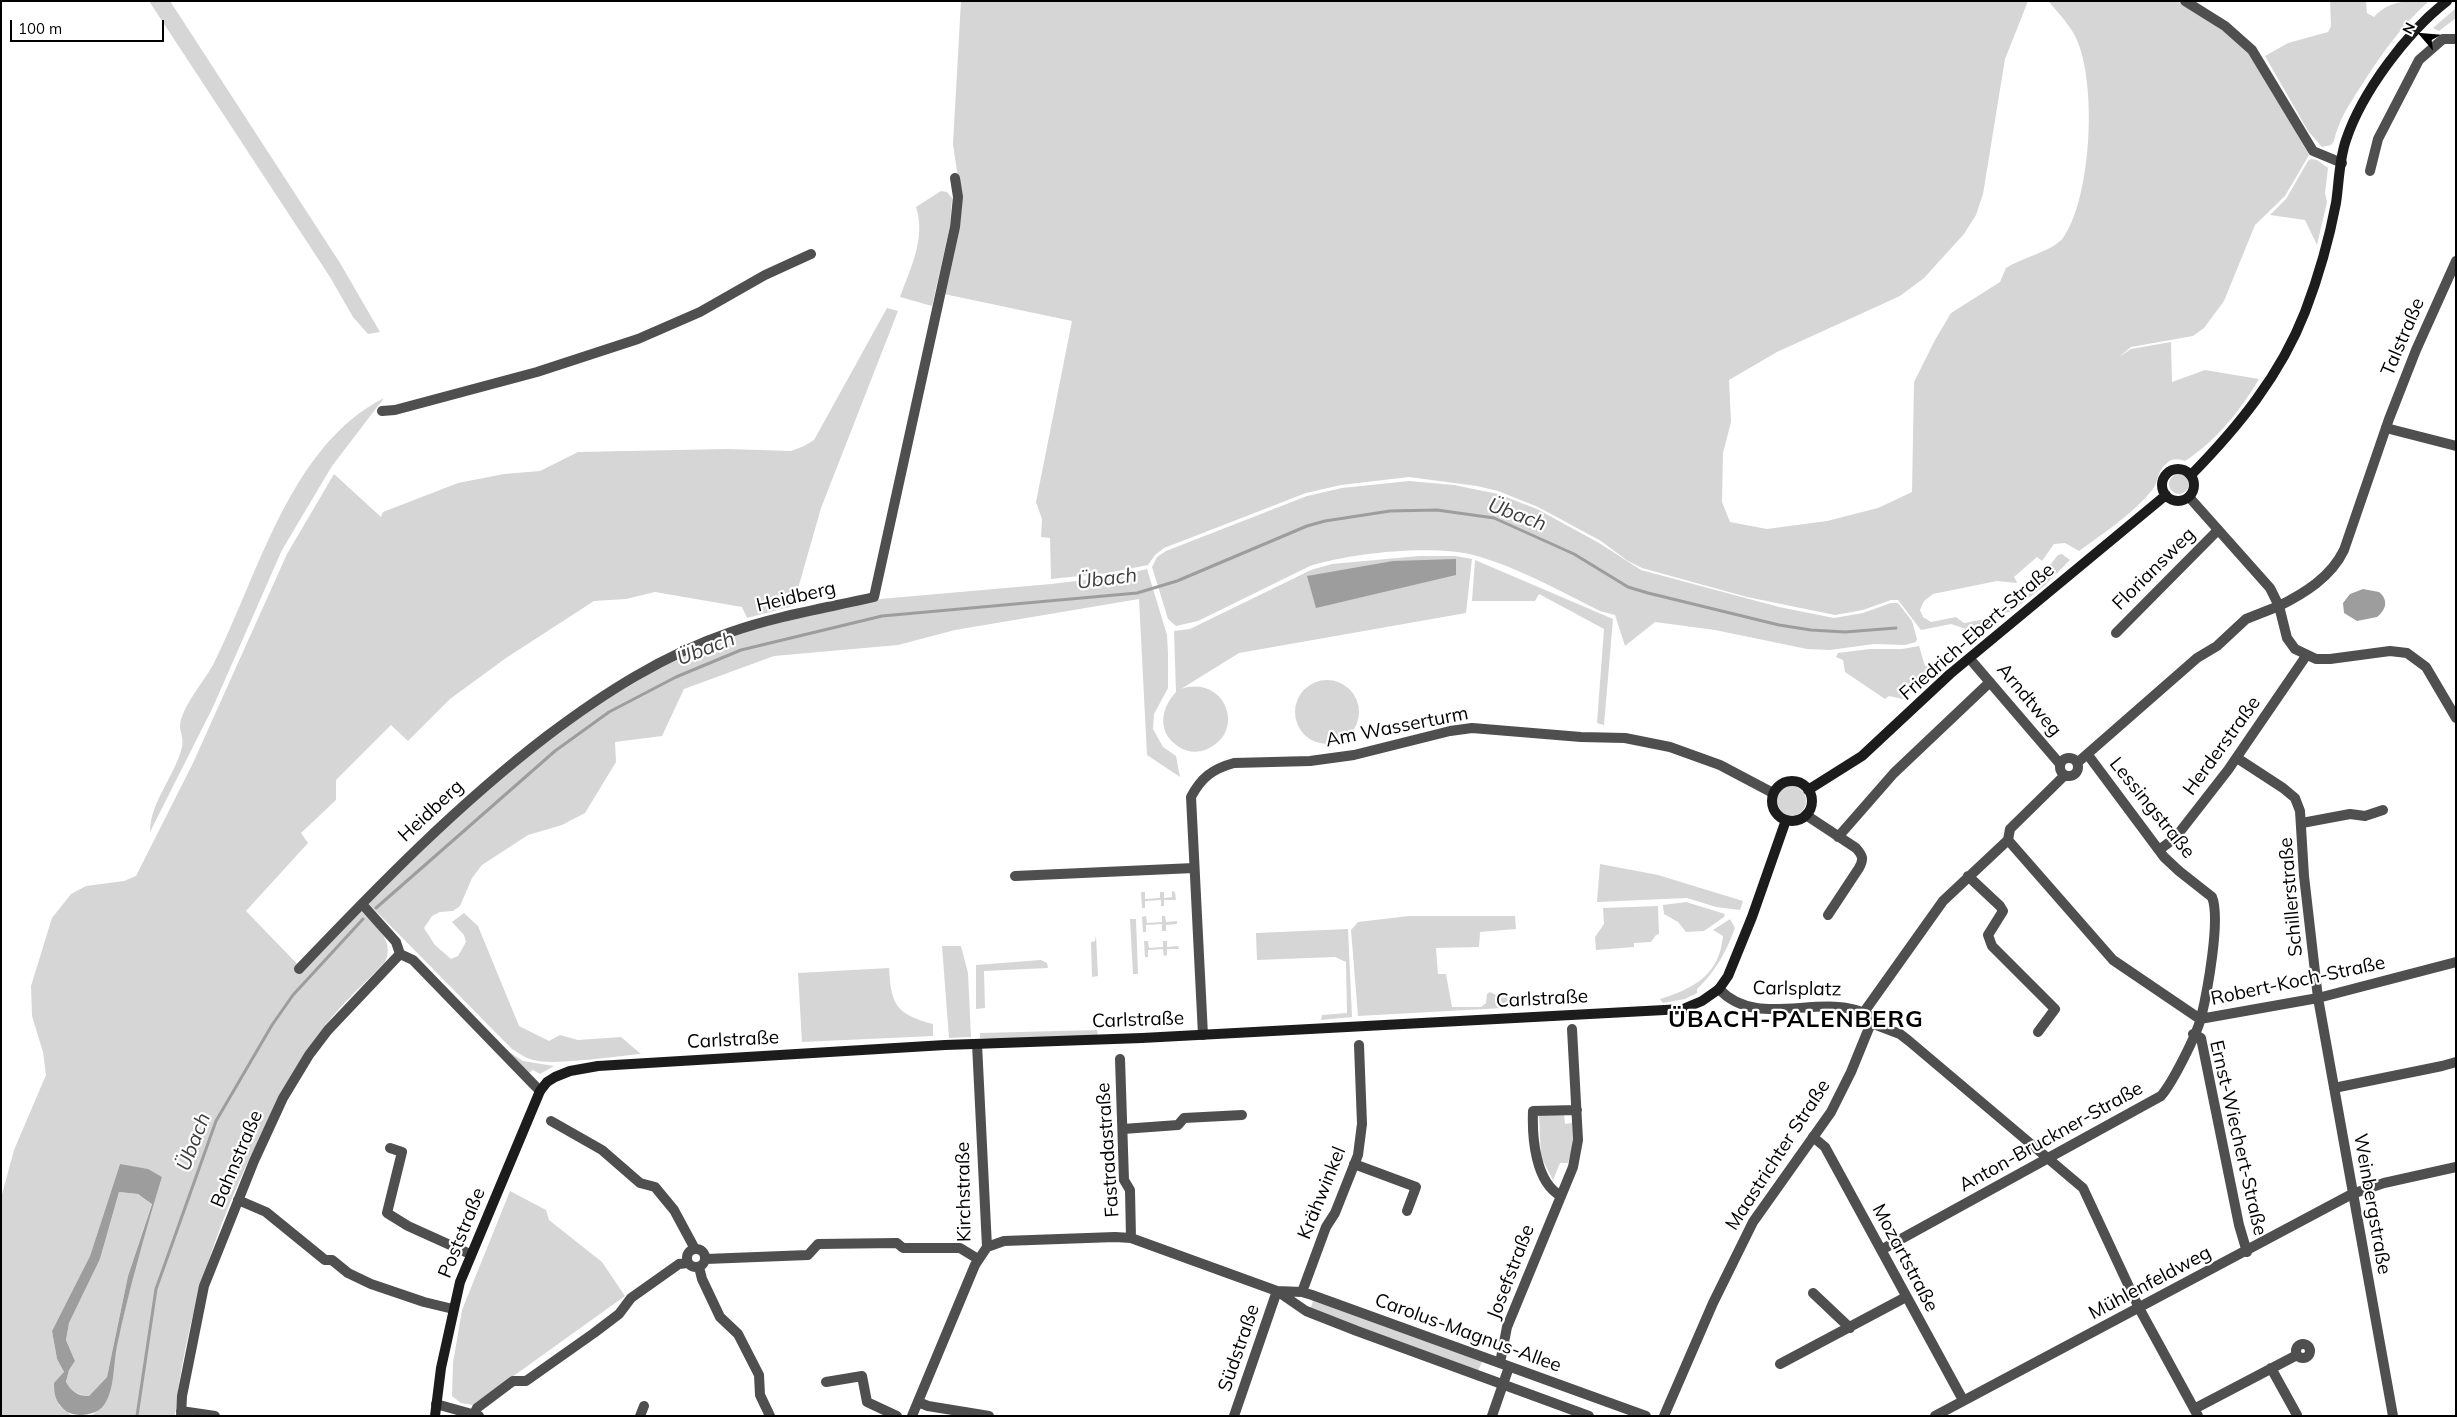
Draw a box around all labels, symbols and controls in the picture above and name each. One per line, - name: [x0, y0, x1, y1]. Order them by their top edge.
- scale bar: [12, 10, 166, 42]
- north arrow: [2397, 10, 2447, 60]
- text: 100 m: [18, 19, 62, 38]
- text: N: [2398, 19, 2419, 37]
- street label: Talstraße: [2376, 295, 2430, 379]
- water label: Übach: [1485, 493, 1549, 537]
- street label: Floriansweg: [2108, 523, 2200, 615]
- street label: Friedrich-Ebert-Straße: [1895, 559, 2059, 705]
- water label: Übach: [1076, 563, 1138, 595]
- street label: Heidberg: [754, 577, 838, 617]
- water label: Übach: [674, 627, 738, 671]
- street label: Arndtweg: [1992, 659, 2066, 741]
- street label: Herderstraße: [2178, 692, 2266, 800]
- street label: Am Wasserturm: [1324, 702, 1470, 752]
- street label: Lessingstraße: [2104, 753, 2200, 863]
- street label: Heidberg: [394, 775, 468, 847]
- street label: Schillerstraße: [2274, 836, 2308, 958]
- street label: Robert-Koch-Straße: [2209, 951, 2387, 1011]
- street label: Carlsplatz: [1752, 977, 1842, 1001]
- street label: Carlstraße: [1495, 985, 1589, 1013]
- district label: ÜBACH-PALENBERG: [1666, 1006, 1926, 1034]
- street label: Carlstraße: [1092, 1007, 1184, 1033]
- street label: Carlstraße: [686, 1026, 780, 1054]
- street label: Ernst-Wiechert-Straße: [2204, 1038, 2272, 1238]
- street label: Maastrichter Straße: [1721, 1075, 1835, 1235]
- street label: Anton-Bruckner-Straße: [1955, 1077, 2147, 1197]
- street label: Fastradastraße: [1092, 1082, 1124, 1218]
- street label: Bahnstraße: [206, 1107, 268, 1211]
- water label: Übach: [172, 1110, 216, 1174]
- street label: Weinbergstraße: [2348, 1132, 2396, 1276]
- street label: Kirchstraße: [952, 1142, 976, 1242]
- street label: Krähwinkel: [1293, 1143, 1351, 1243]
- street label: Poststraße: [434, 1185, 490, 1281]
- street label: Mozartstraße: [1867, 1200, 1943, 1316]
- street label: Josefstraße: [1482, 1221, 1540, 1323]
- street label: Mühlenfeldweg: [2085, 1241, 2215, 1325]
- street label: Carolus-Magnus-Allee: [1372, 1289, 1564, 1377]
- street label: Südstraße: [1213, 1301, 1265, 1395]

